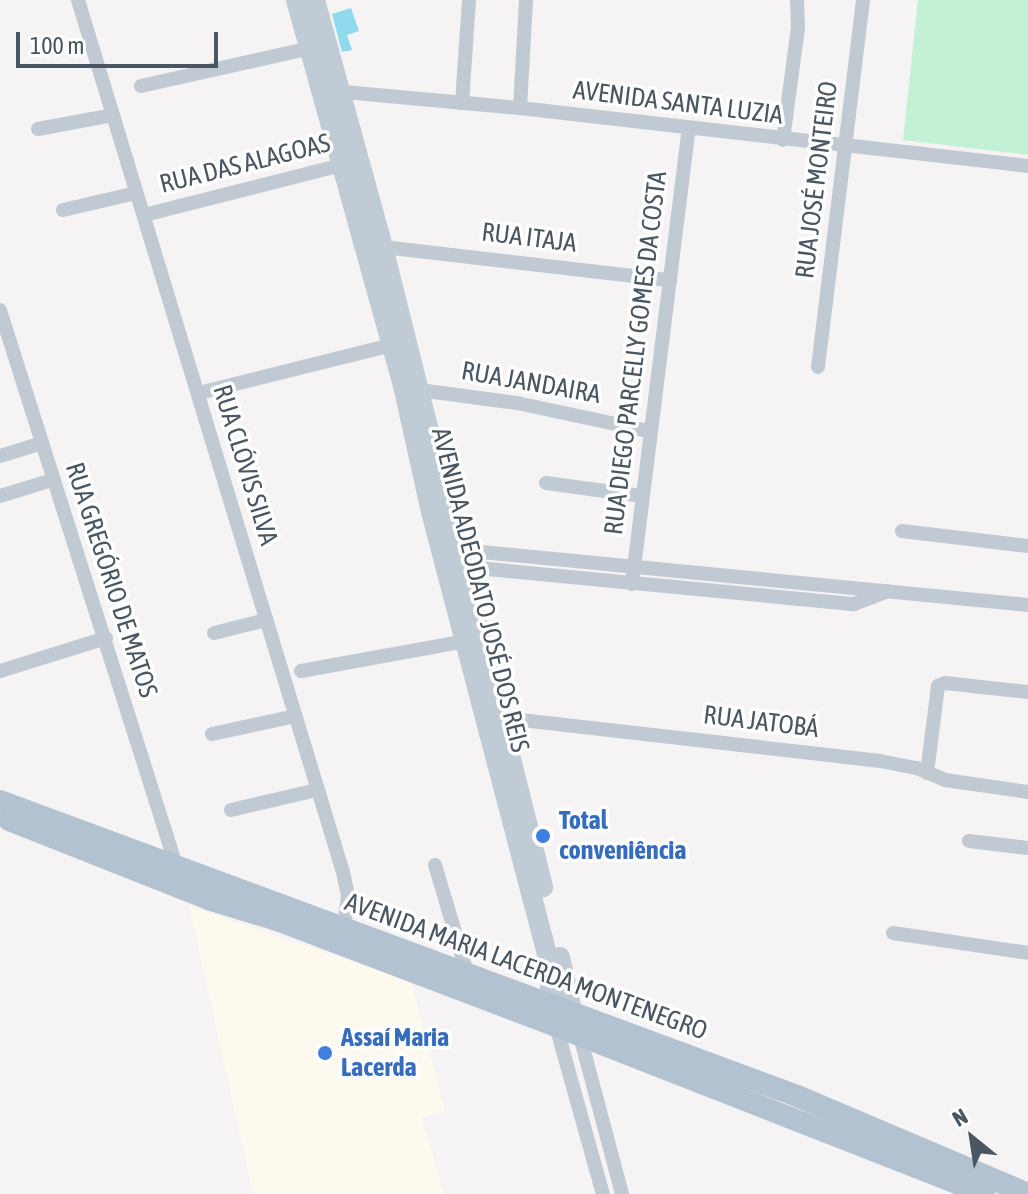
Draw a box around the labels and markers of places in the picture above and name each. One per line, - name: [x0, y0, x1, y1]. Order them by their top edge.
- place label: Total conveniência: [559, 805, 686, 866]
- marker: Total conveniência: [534, 827, 552, 845]
- place label: Assaí Maria Lacerda: [341, 1022, 449, 1084]
- marker: Assaí Maria Lacerda: [316, 1044, 334, 1062]

